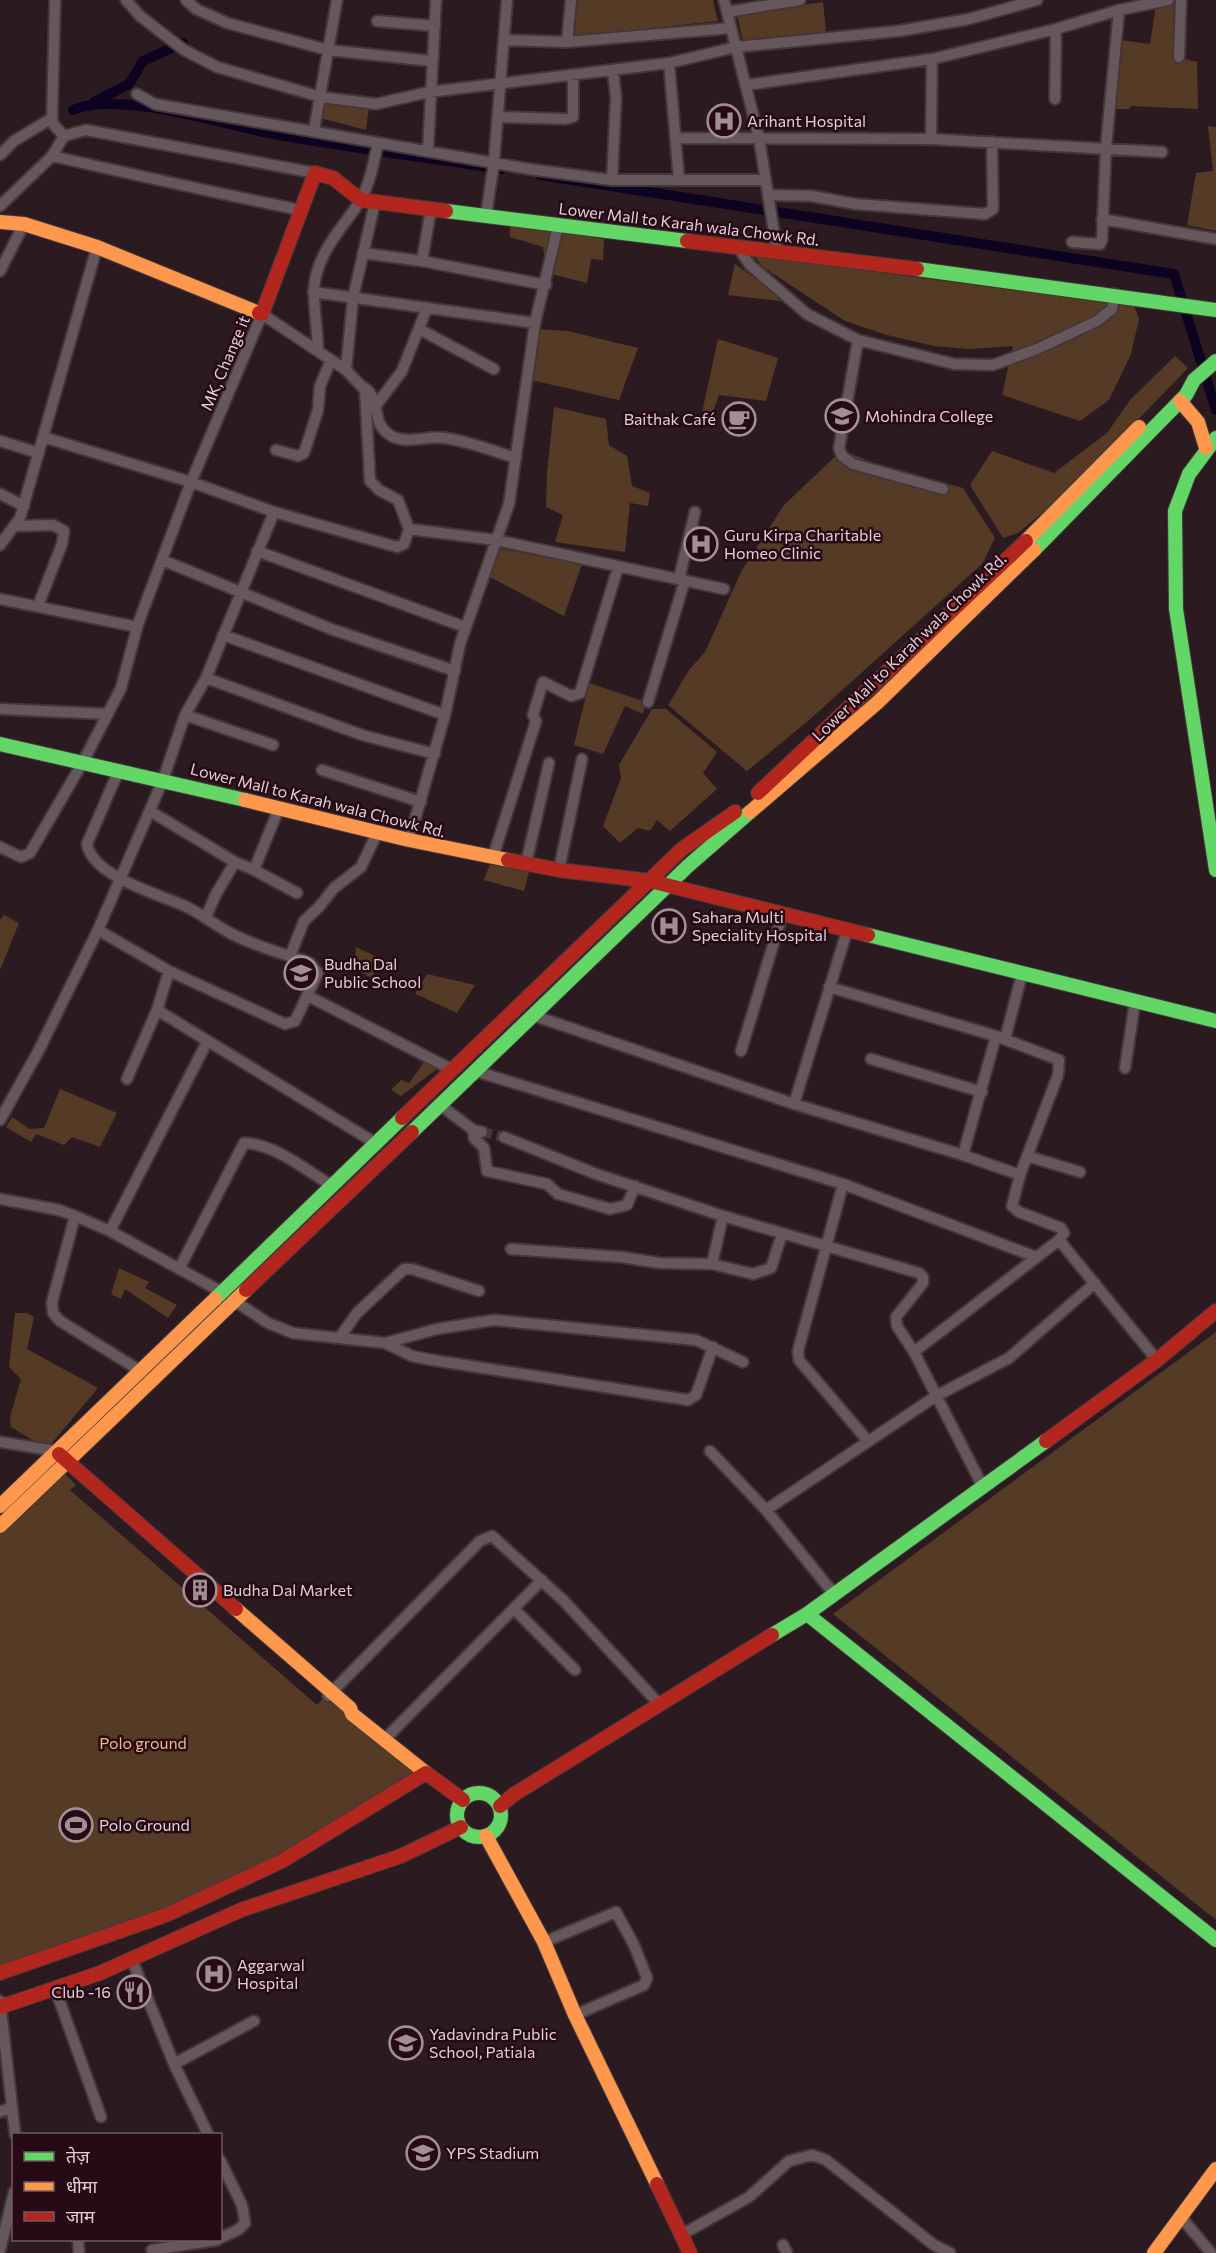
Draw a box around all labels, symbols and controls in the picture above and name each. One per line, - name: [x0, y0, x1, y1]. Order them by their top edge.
- hospital icon: Arihant Hospital: [706, 103, 742, 139]
- place label: Arihant Hospital: [747, 111, 866, 130]
- street label: Lower Mall to Karah wala Chowk Rd.: [558, 198, 820, 249]
- street label: MK, Change it: [196, 312, 253, 413]
- school or university icon: Mohindra College: [824, 398, 860, 434]
- cafe icon: Baithak Café: [721, 401, 757, 437]
- place label: Mohindra College: [865, 406, 993, 425]
- place label: Baithak Café: [624, 409, 716, 428]
- place label: Guru Kirpa Charitable Homeo Clinic: [724, 525, 881, 562]
- hospital icon: Guru Kirpa Charitable Homeo Clinic: [683, 526, 719, 562]
- street label: Lower Mall to Karah wala Chowk Rd.: [808, 549, 1010, 745]
- street label: Lower Mall to Karah wala Chowk Rd.: [189, 759, 448, 840]
- place label: Sahara Multi Speciality Hospital: [692, 907, 827, 944]
- hospital icon: Sahara Multi Speciality Hospital: [651, 908, 687, 944]
- place label: Budha Dal Public School: [324, 954, 421, 991]
- school or university icon: Budha Dal Public School: [283, 955, 319, 991]
- building icon: Budha Dal Market: [182, 1572, 218, 1608]
- place label: Budha Dal Market: [223, 1580, 353, 1599]
- park label: Polo ground: [99, 1733, 187, 1752]
- sports icon: Polo Ground: [58, 1807, 94, 1843]
- place label: Polo Ground: [99, 1815, 190, 1834]
- place label: Aggarwal Hospital: [237, 1955, 305, 1992]
- hospital icon: Aggarwal Hospital: [196, 1956, 232, 1992]
- restaurant icon: Club -16: [116, 1974, 152, 2010]
- place label: Club -16: [51, 1982, 111, 2001]
- place label: Yadavindra Public School, Patiala: [429, 2024, 557, 2061]
- school or university icon: Yadavindra Public School, Patiala: [388, 2025, 424, 2061]
- legend: [12, 2133, 222, 2241]
- school or university icon: YPS Stadium: [405, 2135, 441, 2171]
- place label: YPS Stadium: [446, 2143, 539, 2162]
- text: तेज़: [66, 2145, 90, 2167]
- text: धीमा: [66, 2175, 97, 2197]
- text: जाम: [66, 2205, 96, 2227]

